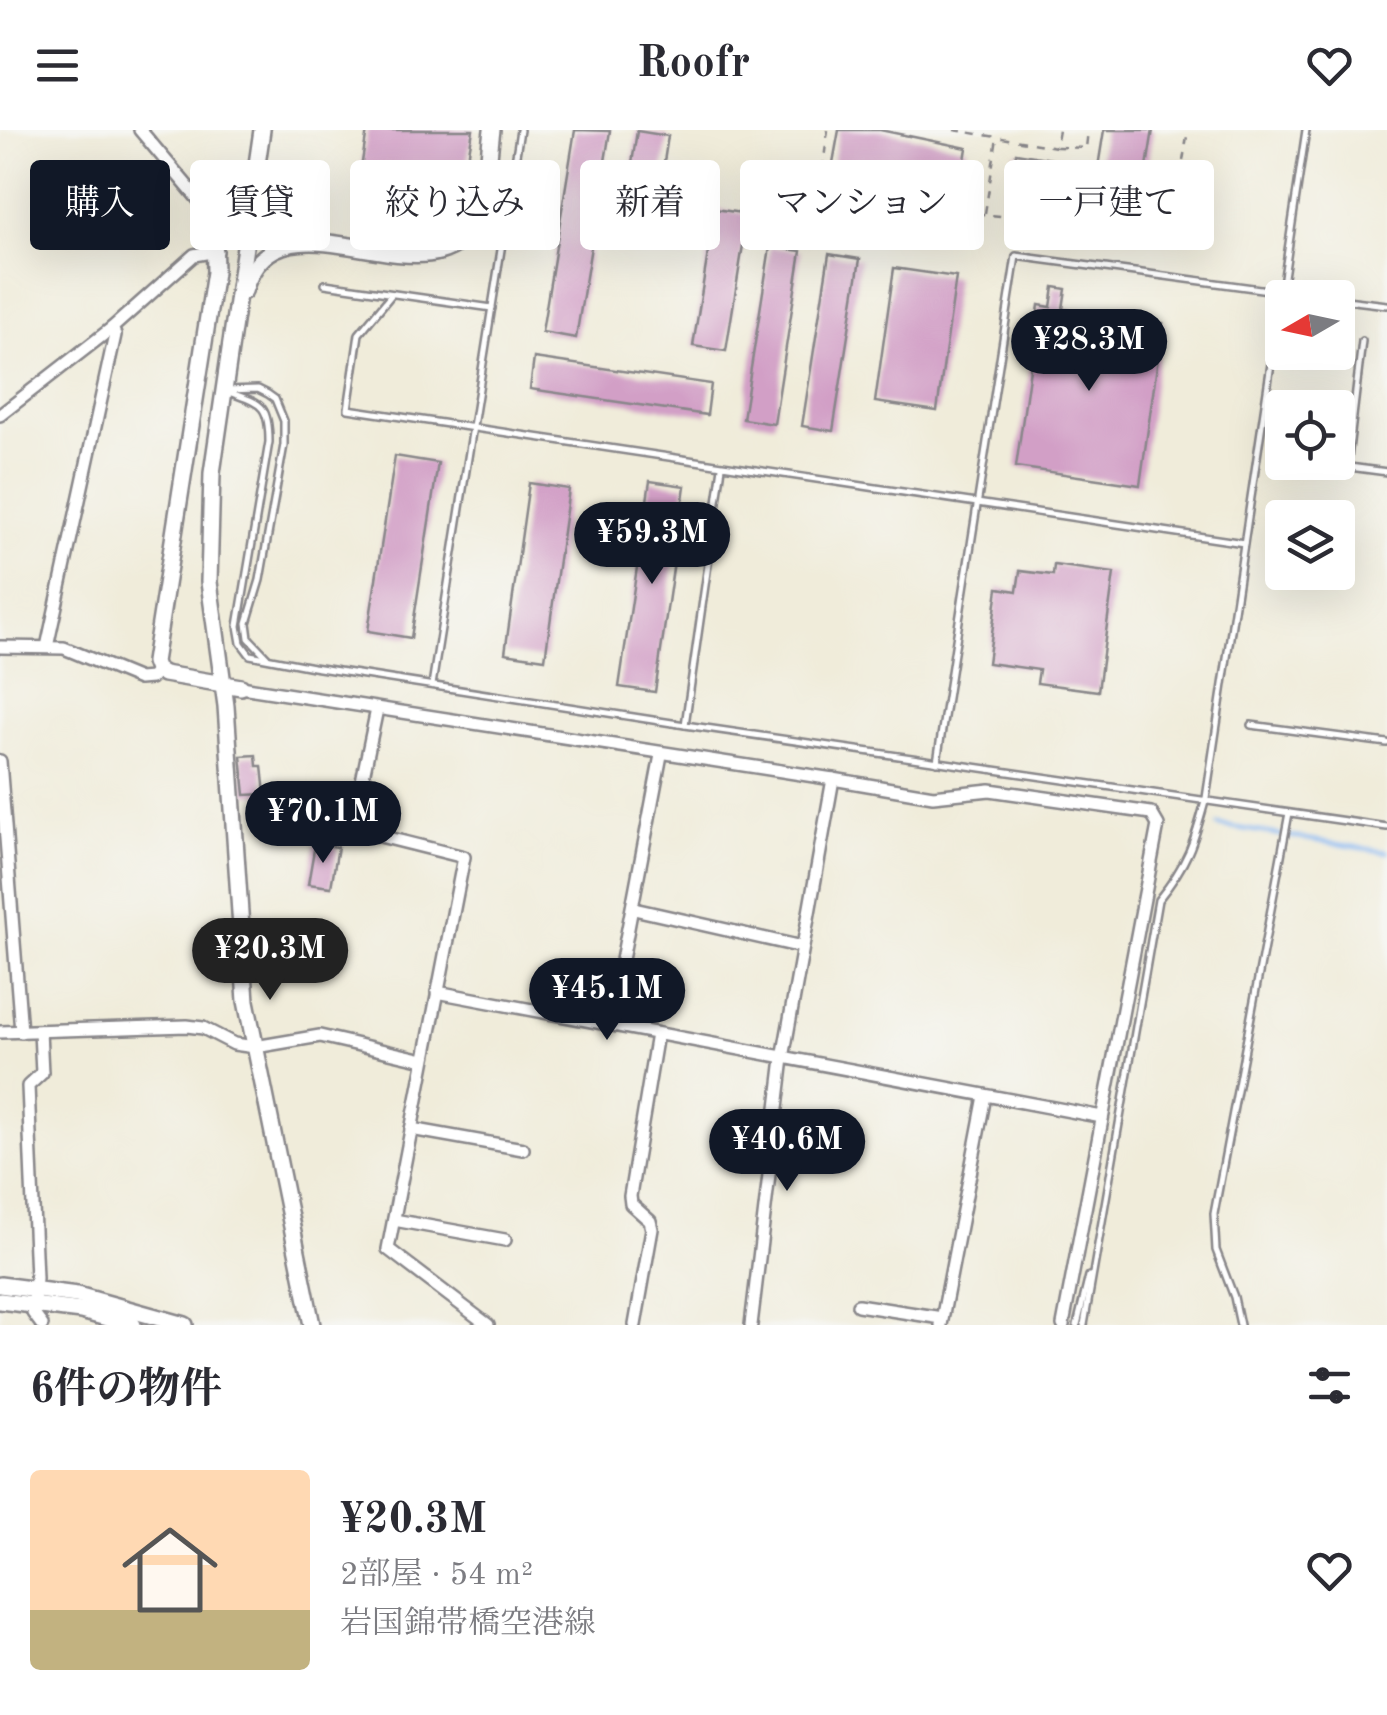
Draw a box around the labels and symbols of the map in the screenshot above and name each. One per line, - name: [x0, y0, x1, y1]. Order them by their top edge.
- north arrow: [1265, 280, 1355, 370]
- pin: ¥28.3M: [1008, 309, 1170, 394]
- pin: ¥59.3M: [571, 502, 733, 587]
- pin: ¥70.1M: [242, 781, 404, 866]
- pin: ¥20.3M: [189, 918, 351, 1003]
- pin: ¥45.1M: [526, 958, 688, 1043]
- pin: ¥40.6M: [706, 1109, 868, 1194]

